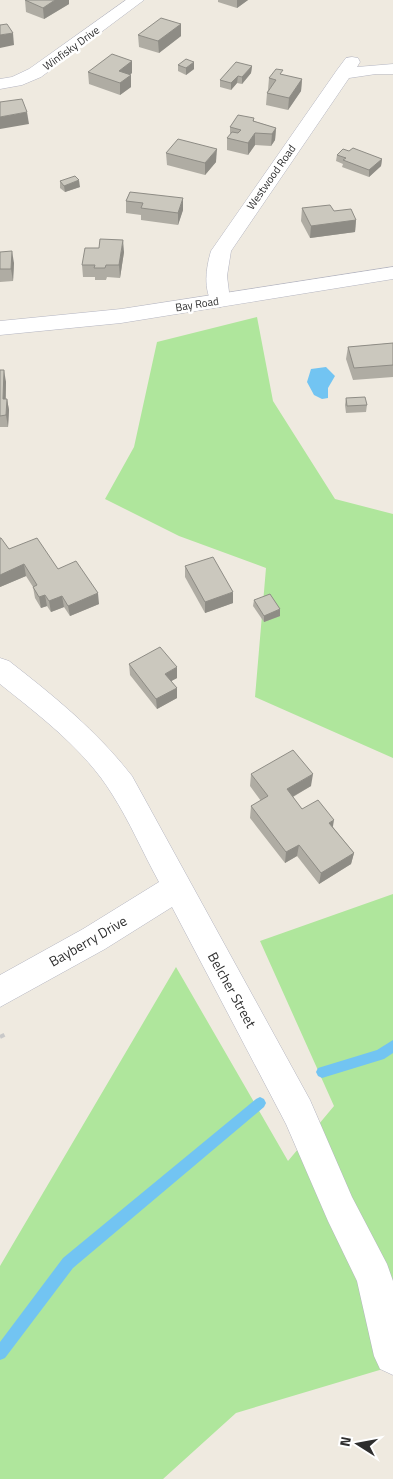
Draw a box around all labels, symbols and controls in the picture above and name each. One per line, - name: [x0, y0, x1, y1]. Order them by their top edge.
- street label: Winfisky Drive: [39, 22, 103, 74]
- street label: Westwood Road: [243, 141, 299, 213]
- street label: Bay Road: [174, 293, 220, 315]
- street label: Bayberry Drive: [45, 910, 131, 971]
- street label: Belcher Street: [203, 948, 262, 1031]
- north arrow: [333, 1419, 383, 1469]
- text: N: [334, 1435, 356, 1448]

